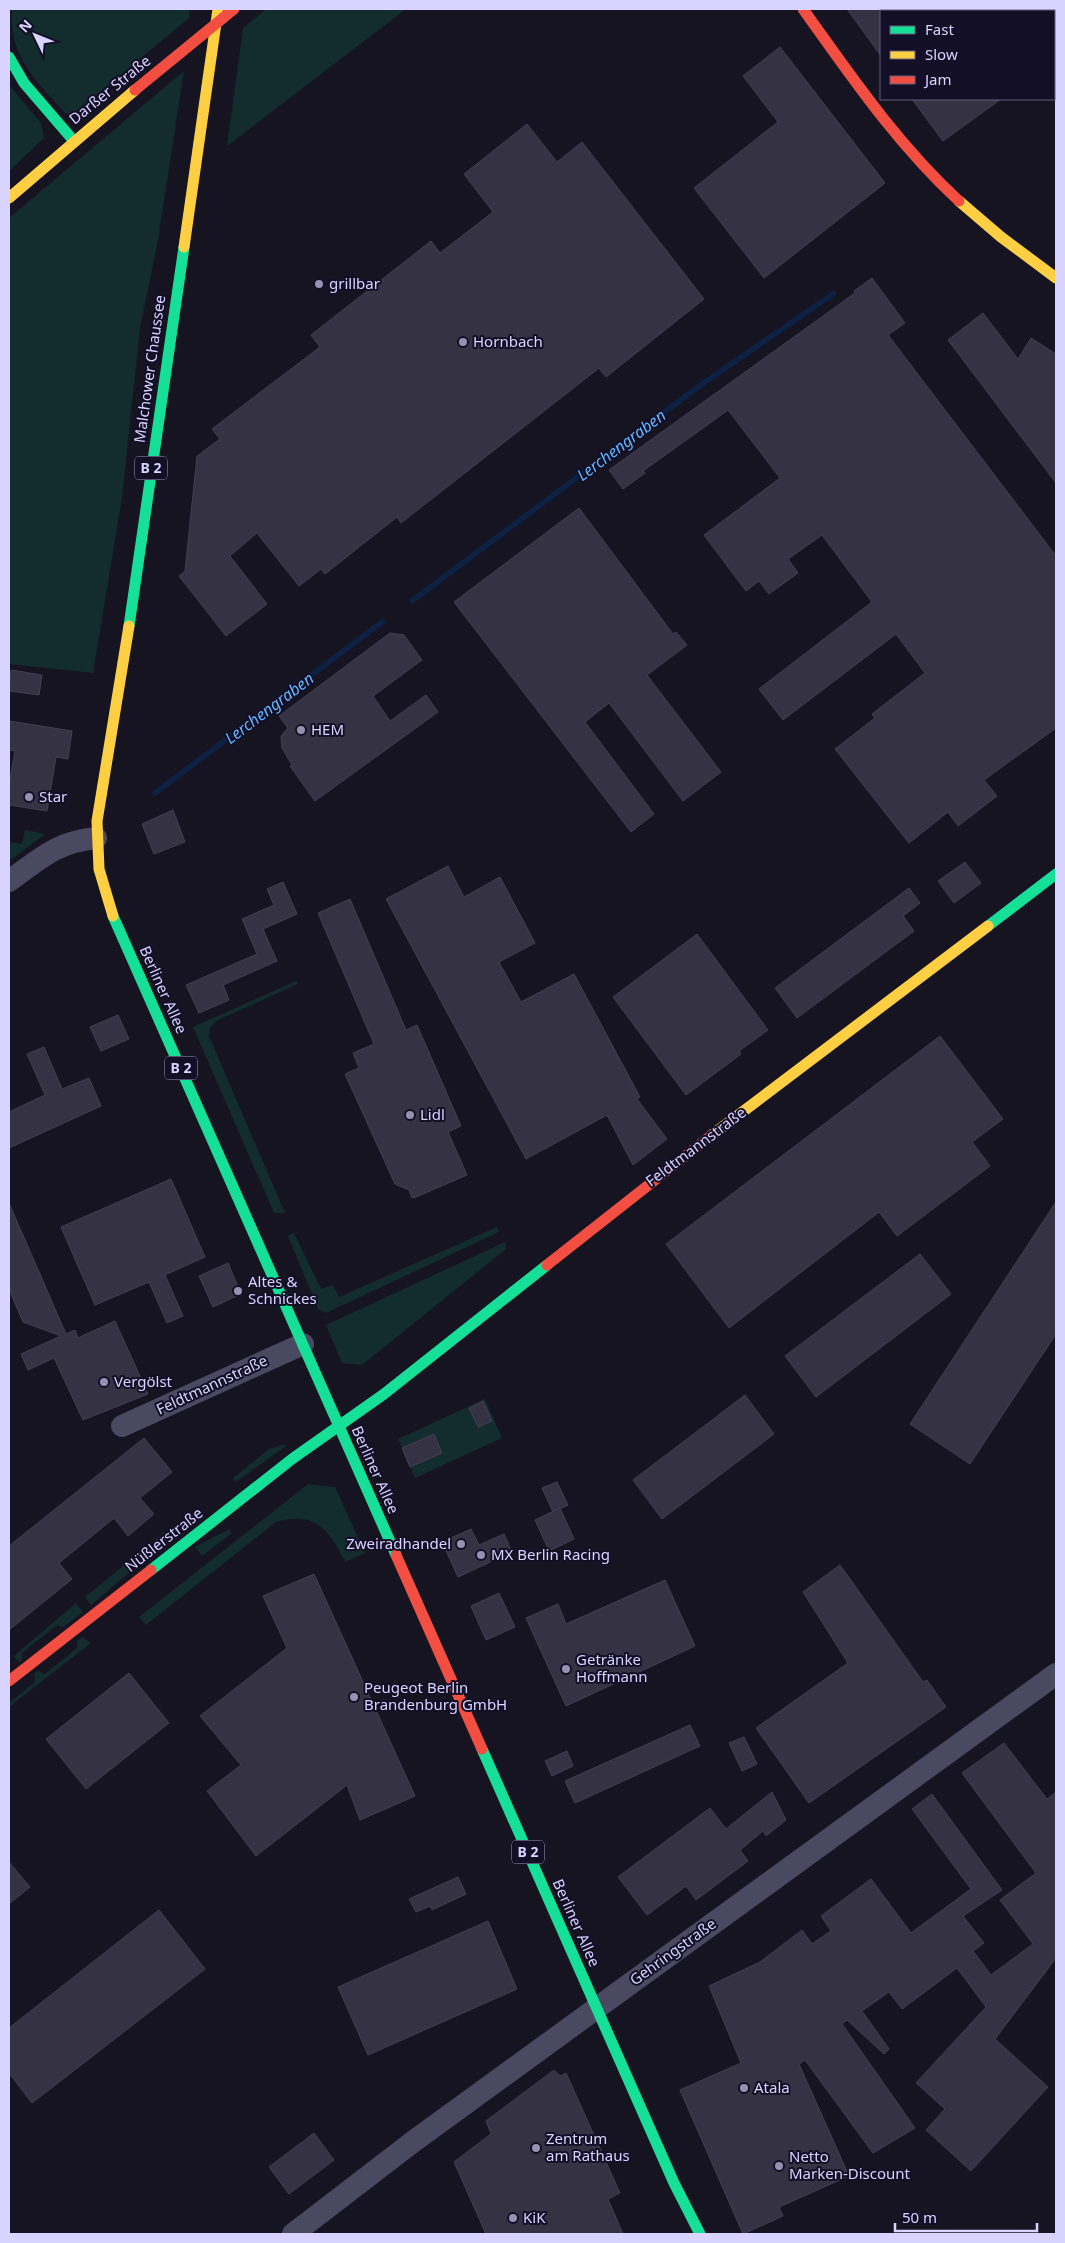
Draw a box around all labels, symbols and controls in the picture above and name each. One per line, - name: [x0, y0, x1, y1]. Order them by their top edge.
- north arrow: [10, 10, 60, 60]
- legend: [880, 10, 1055, 100]
- text: N: [14, 15, 36, 36]
- text: Fast: [925, 19, 954, 39]
- text: Slow: [925, 44, 958, 64]
- street label: Darßer Straße: [64, 50, 154, 128]
- text: Jam: [923, 69, 952, 89]
- place label: grillbar: [329, 273, 380, 293]
- marker: grillbar: [313, 278, 325, 290]
- street label: Malchower Chaussee: [129, 294, 169, 444]
- place label: Hornbach: [473, 331, 543, 351]
- marker: Hornbach: [457, 336, 469, 348]
- water label: Lerchengraben: [572, 404, 670, 486]
- road number: B 2: [135, 456, 167, 479]
- water label: Lerchengraben: [220, 667, 318, 749]
- place label: HEM: [311, 719, 344, 739]
- marker: HEM: [295, 724, 307, 736]
- place label: Star: [39, 786, 67, 806]
- marker: Star: [23, 791, 35, 803]
- street label: Berliner Allee: [136, 942, 192, 1037]
- road number: B 2: [165, 1056, 197, 1080]
- street label: Feldtmannstraße: [641, 1102, 750, 1190]
- place label: Lidl: [420, 1104, 445, 1124]
- marker: Lidl: [404, 1109, 416, 1121]
- place label: Altes & Schnickes: [248, 1271, 317, 1308]
- marker: Altes & Schnickes: [232, 1285, 244, 1297]
- street label: Feldtmannstraße: [153, 1350, 270, 1419]
- place label: Vergölst: [114, 1371, 173, 1391]
- marker: Vergölst: [98, 1376, 110, 1388]
- street label: Berliner Allee: [348, 1422, 404, 1517]
- street label: Nüßlerstraße: [120, 1503, 206, 1576]
- place label: Zweiradhandel: [346, 1533, 451, 1553]
- marker: Zweiradhandel: [455, 1538, 467, 1550]
- place label: MX Berlin Racing: [491, 1544, 610, 1564]
- marker: MX Berlin Racing: [475, 1549, 487, 1561]
- place label: Getränke Hoffmann: [576, 1649, 648, 1686]
- marker: Getränke Hoffmann: [560, 1663, 572, 1675]
- place label: Peugeot Berlin Brandenburg GmbH: [364, 1677, 507, 1714]
- marker: Peugeot Berlin Brandenburg GmbH: [348, 1691, 360, 1703]
- road number: B 2: [512, 1840, 544, 1864]
- street label: Berliner Allee: [549, 1875, 605, 1970]
- street label: Gehringstraße: [625, 1913, 720, 1989]
- place label: Atala: [754, 2077, 790, 2097]
- marker: Atala: [738, 2082, 750, 2094]
- place label: Zentrum am Rathaus: [546, 2128, 630, 2165]
- marker: Zentrum am Rathaus: [530, 2142, 542, 2154]
- place label: Netto Marken-Discount: [789, 2146, 911, 2183]
- marker: Netto Marken-Discount: [773, 2160, 785, 2172]
- scale bar: [895, 2200, 1038, 2232]
- place label: KiK: [523, 2207, 546, 2227]
- text: 50 m: [902, 2207, 937, 2227]
- marker: KiK: [507, 2212, 519, 2224]

